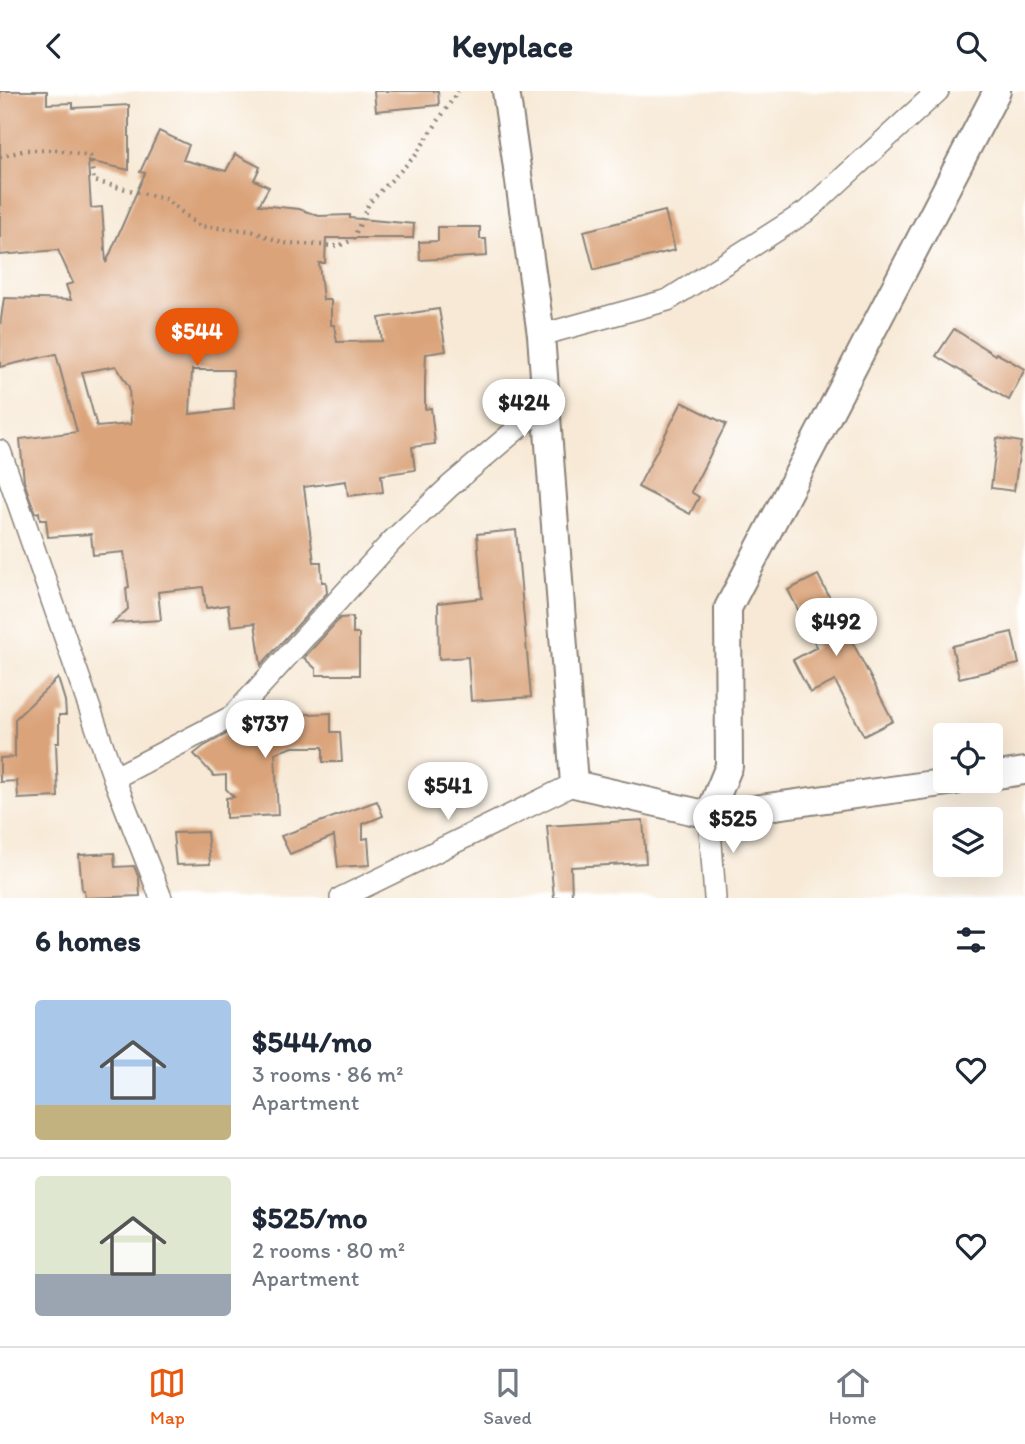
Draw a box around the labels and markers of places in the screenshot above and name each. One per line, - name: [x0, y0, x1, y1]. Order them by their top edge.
- pin: $544: [156, 309, 238, 368]
- pin: $424: [483, 379, 565, 439]
- pin: $492: [795, 599, 877, 658]
- pin: $737: [224, 701, 306, 760]
- pin: $541: [407, 763, 489, 822]
- pin: $525: [692, 795, 774, 855]

